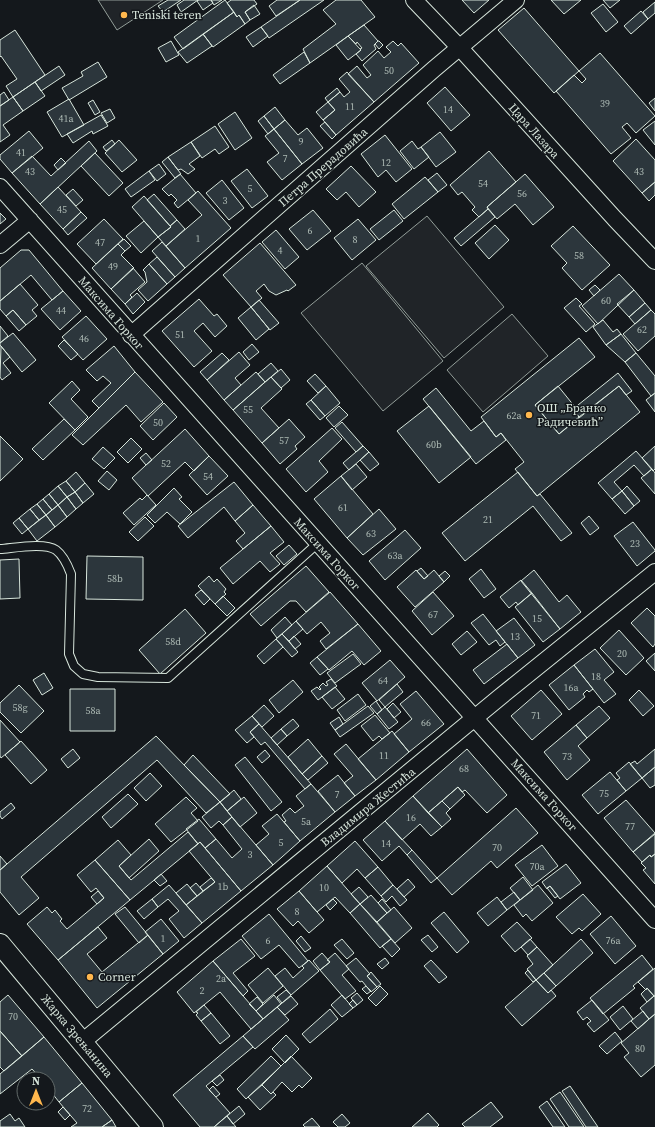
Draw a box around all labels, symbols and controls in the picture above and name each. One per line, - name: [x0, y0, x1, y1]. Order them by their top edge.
- place label: Teniski teren: [132, 7, 202, 23]
- marker: Teniski teren: [119, 10, 129, 20]
- house number: 50: [384, 64, 394, 77]
- house number: 39: [600, 97, 610, 110]
- house number: 11: [345, 100, 355, 113]
- street label: Цара Лазара: [505, 100, 564, 163]
- house number: 14: [443, 103, 453, 116]
- house number: 41a: [58, 112, 74, 125]
- street label: Петра Прерадовића: [275, 123, 372, 210]
- house number: 9: [299, 135, 304, 148]
- house number: 41: [16, 146, 26, 159]
- house number: 7: [283, 152, 288, 165]
- house number: 12: [381, 156, 391, 169]
- house number: 43: [25, 165, 35, 178]
- house number: 43: [634, 165, 644, 178]
- house number: 54: [478, 177, 488, 190]
- house number: 5: [248, 182, 253, 195]
- house number: 56: [517, 187, 527, 200]
- house number: 3: [223, 194, 228, 207]
- house number: 45: [57, 203, 67, 216]
- house number: 6: [308, 224, 313, 237]
- house number: 1: [196, 232, 201, 245]
- house number: 8: [353, 233, 358, 246]
- house number: 47: [95, 236, 105, 249]
- house number: 4: [278, 244, 283, 257]
- house number: 58: [574, 249, 584, 262]
- house number: 49: [108, 260, 118, 273]
- street label: Максима Горког: [75, 273, 148, 353]
- house number: 60: [601, 294, 611, 307]
- house number: 44: [56, 304, 66, 317]
- house number: 62: [637, 323, 647, 336]
- house number: 51: [175, 328, 185, 341]
- house number: 46: [79, 332, 89, 345]
- place label: ОШ „Бранко Радичевић”: [537, 400, 607, 430]
- house number: 55: [243, 403, 253, 416]
- house number: 62a: [506, 409, 522, 422]
- marker: ОШ „Бранко Радичевић”: [524, 410, 534, 420]
- house number: 50: [153, 416, 163, 429]
- house number: 57: [279, 434, 289, 447]
- house number: 60b: [426, 438, 442, 451]
- house number: 52: [161, 457, 171, 470]
- house number: 54: [203, 470, 213, 483]
- house number: 61: [338, 501, 348, 514]
- house number: 21: [483, 513, 493, 526]
- street label: Максима Горког: [290, 514, 364, 594]
- house number: 63: [366, 527, 376, 540]
- house number: 23: [630, 537, 640, 550]
- house number: 63a: [387, 549, 403, 562]
- house number: 58b: [107, 572, 123, 585]
- house number: 67: [428, 608, 438, 621]
- house number: 15: [532, 612, 542, 625]
- house number: 13: [510, 630, 520, 643]
- house number: 58d: [165, 635, 181, 648]
- house number: 20: [617, 647, 627, 660]
- house number: 18: [591, 670, 601, 683]
- house number: 64: [378, 674, 388, 687]
- house number: 16a: [563, 681, 579, 694]
- house number: 58g: [12, 701, 28, 714]
- house number: 58a: [85, 704, 101, 717]
- house number: 71: [531, 709, 541, 722]
- house number: 66: [421, 716, 431, 729]
- house number: 11: [379, 749, 389, 762]
- house number: 73: [562, 750, 572, 763]
- street label: Максима Горког: [507, 755, 581, 835]
- house number: 68: [459, 762, 469, 775]
- street label: Владимира Жестића: [317, 763, 419, 850]
- house number: 75: [599, 787, 609, 800]
- house number: 7: [335, 788, 340, 801]
- house number: 16: [406, 811, 416, 824]
- house number: 5a: [301, 815, 312, 828]
- house number: 77: [625, 820, 635, 833]
- house number: 5: [279, 836, 284, 849]
- house number: 14: [381, 837, 391, 850]
- house number: 70: [492, 841, 502, 854]
- house number: 3: [248, 848, 253, 861]
- house number: 70a: [529, 860, 545, 873]
- house number: 1b: [218, 880, 229, 893]
- house number: 10: [319, 881, 329, 894]
- house number: 8: [295, 905, 300, 918]
- house number: 1: [161, 932, 166, 945]
- house number: 6: [266, 934, 271, 947]
- house number: 76a: [605, 934, 621, 947]
- place label: Corner: [98, 969, 136, 985]
- marker: Corner: [85, 972, 95, 982]
- house number: 2a: [216, 972, 227, 985]
- house number: 2: [200, 984, 205, 997]
- street label: Жарка Зрењанина: [38, 991, 117, 1082]
- house number: 70: [8, 1010, 18, 1023]
- house number: 80: [635, 1042, 645, 1055]
- north arrow: [16, 1071, 56, 1111]
- text: N: [32, 1074, 40, 1089]
- house number: 72: [82, 1102, 92, 1115]

